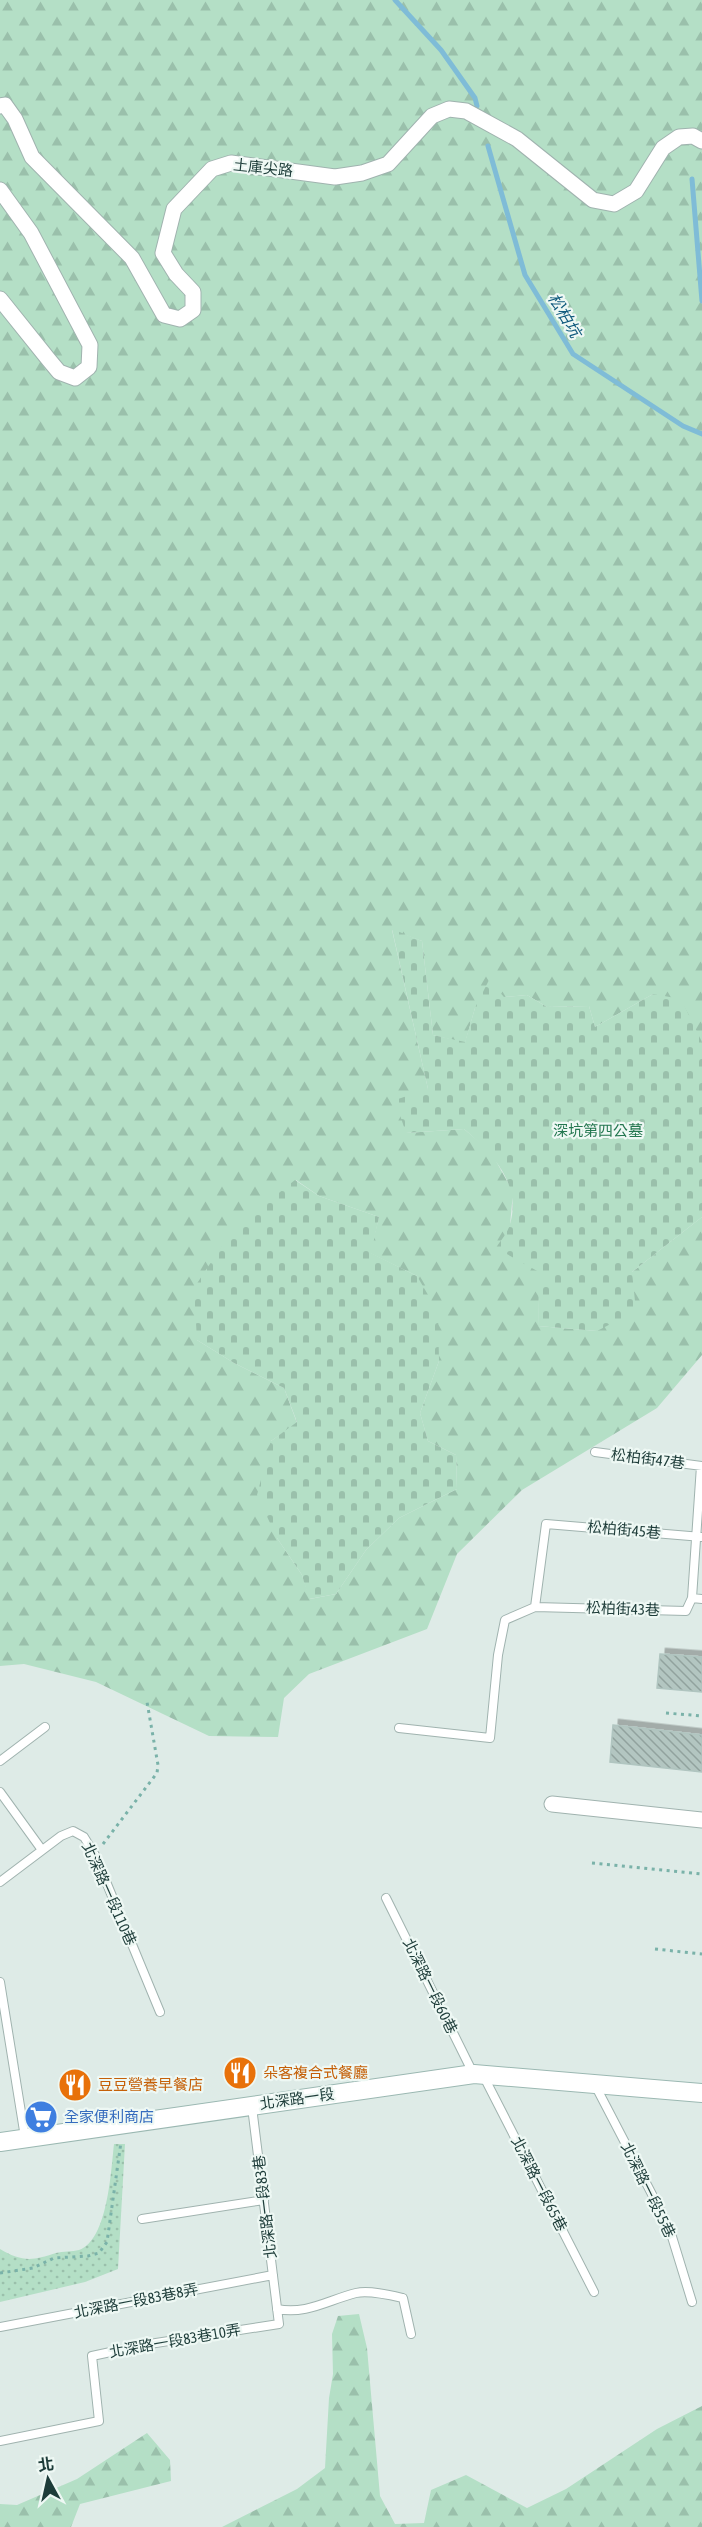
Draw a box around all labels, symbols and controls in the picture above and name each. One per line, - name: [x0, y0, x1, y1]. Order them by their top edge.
- street label: 土庫尖路: [232, 156, 294, 179]
- water label: 松柏坑: [545, 290, 586, 342]
- park label: 深坑第四公墓: [553, 1122, 643, 1139]
- street label: 松柏街47巷: [610, 1446, 686, 1471]
- street label: 松柏街45巷: [586, 1518, 662, 1541]
- street label: 松柏街43巷: [586, 1599, 660, 1618]
- street label: 北深路一段110巷: [79, 1840, 140, 1948]
- street label: 北深路一段60巷: [400, 1935, 461, 2036]
- restaurant icon: 朵客複合式餐廳: [222, 2055, 258, 2091]
- place label: 朵客複合式餐廳: [263, 2064, 368, 2081]
- restaurant icon: 豆豆營養早餐店: [57, 2067, 93, 2103]
- place label: 豆豆營養早餐店: [98, 2076, 203, 2093]
- street label: 北深路一段: [259, 2085, 335, 2112]
- supermarket icon: 全家便利商店: [23, 2099, 59, 2135]
- place label: 全家便利商店: [64, 2108, 154, 2125]
- street label: 北深路一段65巷: [508, 2134, 571, 2234]
- street label: 北深路一段55巷: [618, 2139, 679, 2240]
- street label: 北深路一段83巷: [250, 2154, 279, 2260]
- street label: 北深路一段83巷8弄: [72, 2280, 199, 2321]
- street label: 北深路一段83巷10弄: [108, 2321, 242, 2360]
- north arrow: [18, 2449, 78, 2509]
- text: 北: [37, 2454, 55, 2474]

